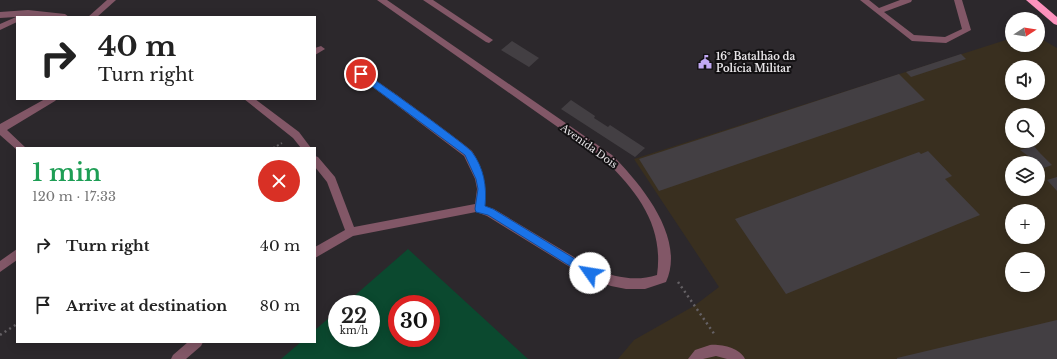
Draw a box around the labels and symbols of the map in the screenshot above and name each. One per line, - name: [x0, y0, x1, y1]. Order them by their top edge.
- north arrow: [1005, 12, 1045, 52]
- place label: 16º Batalhão da Polícia Militar: [716, 50, 795, 75]
- public building icon: 16º Batalhão da Polícia Militar: [697, 54, 713, 70]
- pin: [344, 57, 378, 91]
- street label: Avenida Dois: [557, 120, 620, 171]
- position arrow: [569, 252, 611, 294]
- speed limit sign: 30: [388, 295, 440, 347]

